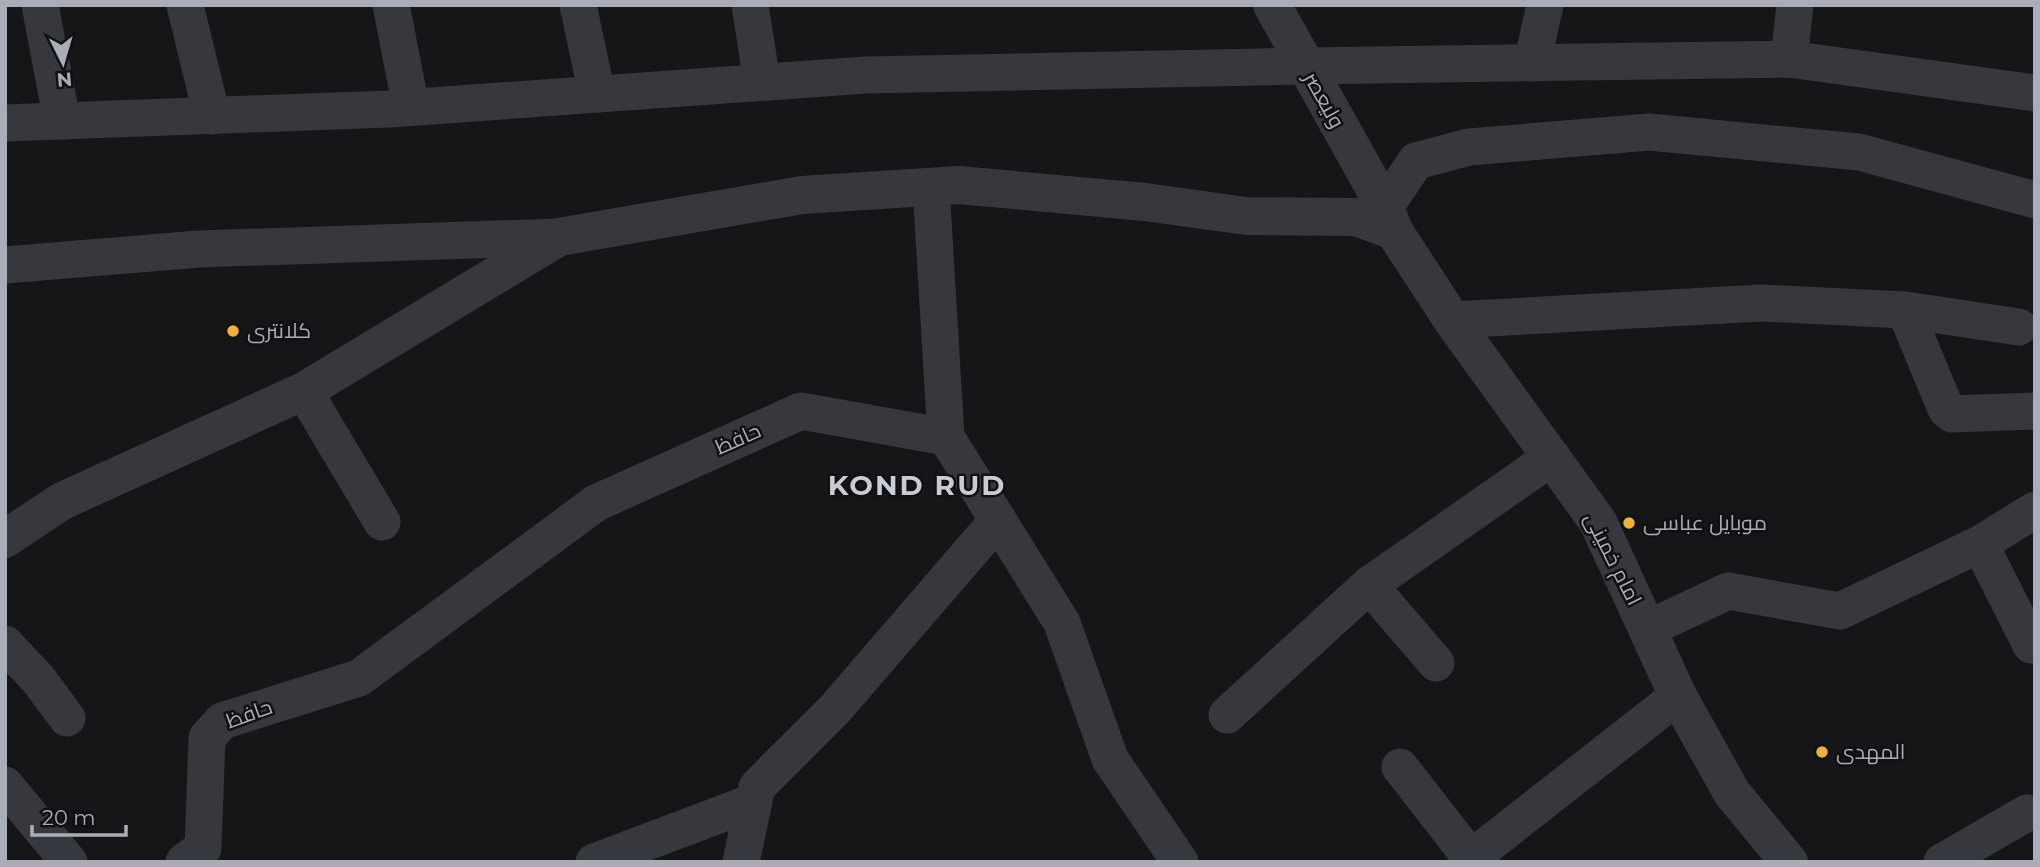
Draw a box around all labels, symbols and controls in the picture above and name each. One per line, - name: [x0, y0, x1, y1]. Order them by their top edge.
- north arrow: [28, 28, 98, 98]
- street label: ولیعصر: [1298, 66, 1350, 132]
- text: N: [56, 67, 73, 92]
- place label: کلانتری: [247, 318, 311, 344]
- marker: کلانتری: [225, 323, 241, 339]
- street label: حافظ: [711, 417, 765, 460]
- district label: KOND RUD: [828, 468, 1006, 502]
- street label: امام خمینی: [1578, 508, 1647, 610]
- place label: موبایل عباسی: [1643, 510, 1767, 536]
- marker: موبایل عباسی: [1621, 515, 1637, 531]
- street label: حافظ: [222, 694, 275, 733]
- place label: المهدی: [1836, 739, 1906, 765]
- marker: المهدی: [1814, 744, 1830, 760]
- scale bar: [32, 794, 126, 838]
- text: 20 m: [42, 805, 96, 830]

